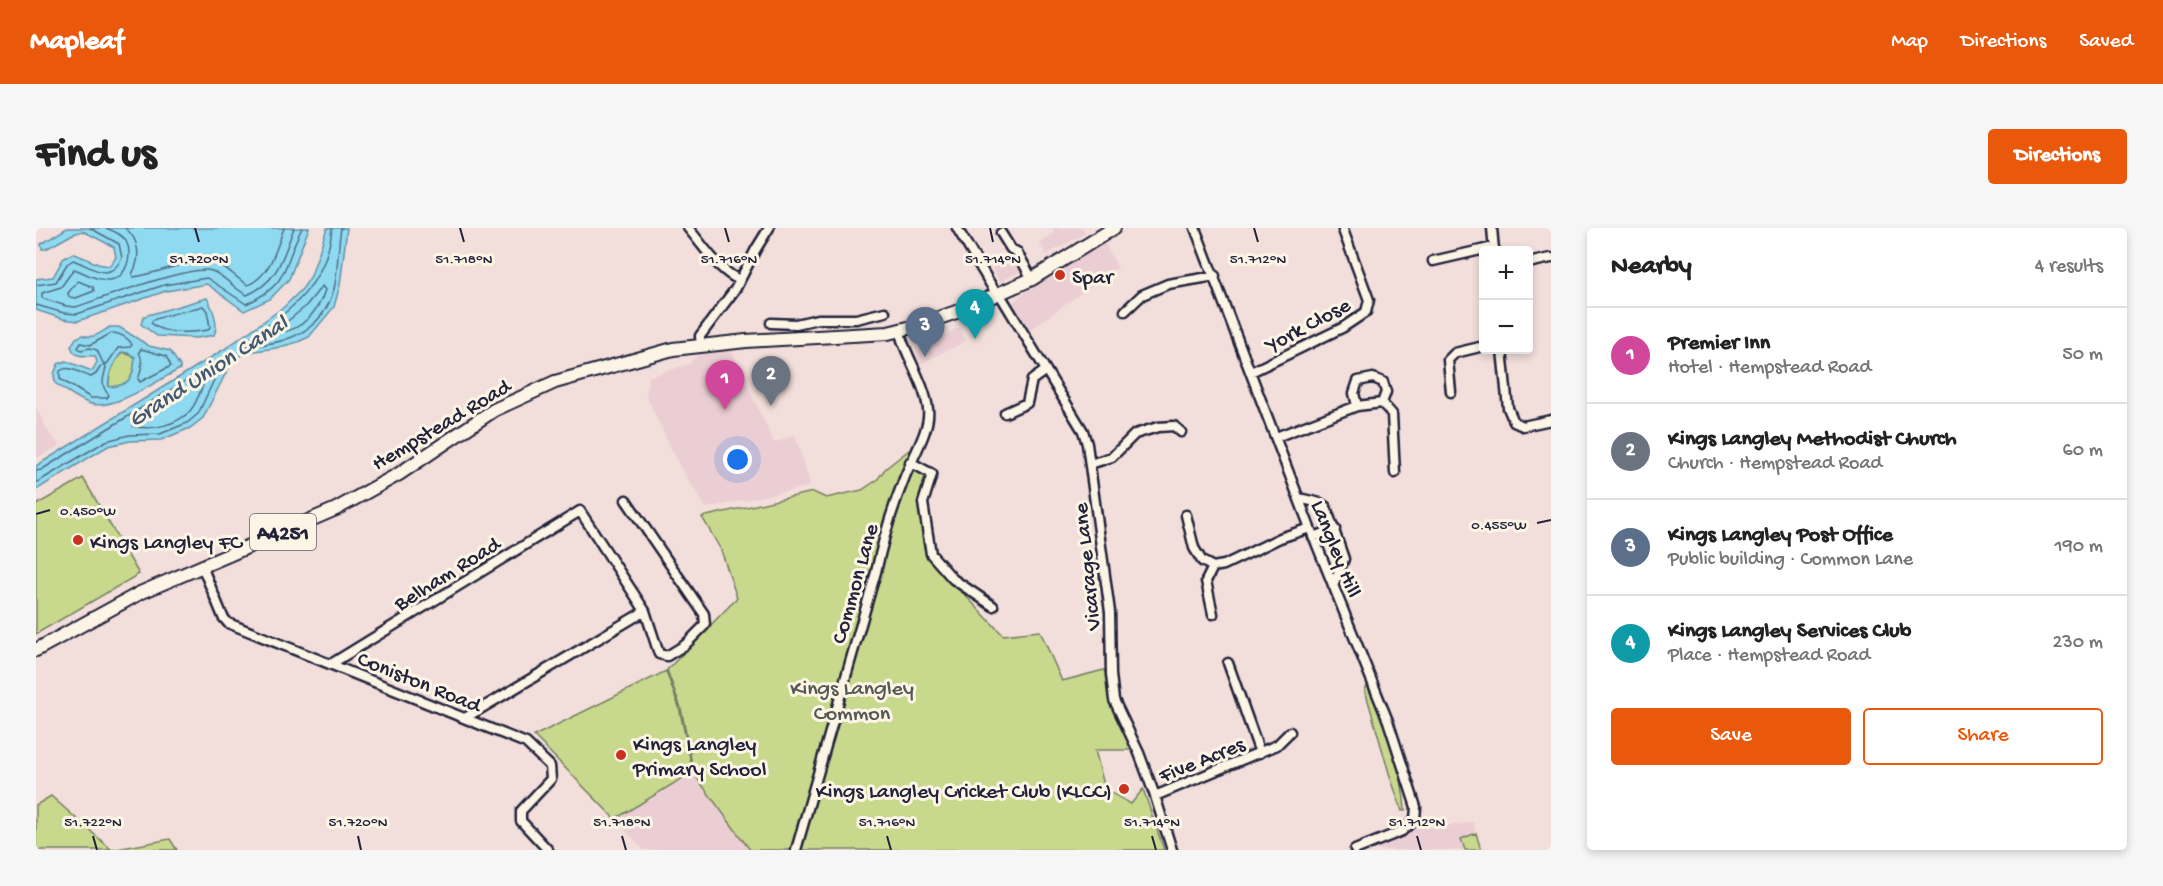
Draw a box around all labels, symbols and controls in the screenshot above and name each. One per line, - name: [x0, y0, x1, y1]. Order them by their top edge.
- text: Mapleaf: [30, 26, 124, 59]
- text: Map: [1891, 30, 1928, 55]
- text: Directions: [1961, 30, 2046, 55]
- text: Saved: [2079, 30, 2133, 55]
- button: Directions: [1988, 129, 2127, 184]
- text: Find us: [36, 132, 156, 181]
- map controls: [1479, 246, 1533, 354]
- button: +: [1479, 246, 1533, 300]
- text: 51.720°N: [170, 251, 229, 269]
- text: 51.718°N: [435, 251, 493, 269]
- text: 51.716°N: [701, 251, 758, 269]
- text: 51.714°N: [965, 251, 1021, 269]
- text: 51.712°N: [1230, 251, 1286, 269]
- text: Nearby: [1611, 252, 1692, 283]
- text: 4 results: [2035, 256, 2103, 279]
- place label: Spar: [1072, 266, 1115, 292]
- marker: Spar: [1053, 268, 1067, 282]
- pin: 4: [956, 290, 994, 339]
- street label: York Close: [1260, 293, 1356, 361]
- button: −: [1479, 300, 1533, 354]
- pin: 3: [906, 308, 944, 357]
- water label: Grand Union Canal: [124, 310, 296, 435]
- text: Premier Inn: [1668, 331, 1770, 357]
- text: 1: [1626, 344, 1635, 367]
- text: 50 m: [2062, 344, 2103, 367]
- pin: 2: [752, 356, 790, 406]
- text: Hotel · Hempstead Road: [1668, 357, 1871, 380]
- pin: 1: [706, 360, 744, 410]
- street label: Hempstead Road: [368, 374, 518, 478]
- text: Kings Langley Methodist Church: [1668, 427, 1957, 453]
- text: 2: [1626, 440, 1635, 463]
- text: 60 m: [2063, 440, 2103, 463]
- your location: [723, 445, 752, 474]
- text: Church · Hempstead Road: [1668, 453, 1882, 476]
- street label: Langley Hill: [1303, 497, 1366, 602]
- street label: Vicarage Lane: [1069, 501, 1109, 633]
- text: 0.450°W: [60, 503, 116, 521]
- road number: A4251: [250, 514, 316, 550]
- text: 0.455°W: [1471, 517, 1527, 535]
- street label: Common Lane: [827, 520, 887, 647]
- text: Kings Langley Post Office: [1668, 523, 1893, 549]
- place label: Kings Langley FC: [90, 531, 244, 557]
- street label: Belham Road: [389, 531, 508, 619]
- marker: Kings Langley FC: [71, 533, 85, 547]
- text: 3: [1625, 536, 1636, 559]
- text: 190 m: [2055, 536, 2103, 559]
- text: Public building · Common Lane: [1668, 549, 1913, 572]
- text: Kings Langley Services Club: [1668, 619, 1911, 645]
- text: 4: [1626, 632, 1635, 655]
- text: 230 m: [2053, 632, 2103, 655]
- text: Place · Hempstead Road: [1668, 645, 1870, 668]
- street label: Coniston Road: [353, 647, 486, 721]
- park label: Kings Langley Common: [790, 677, 914, 728]
- button: Save: [1611, 708, 1851, 765]
- button: Share: [1863, 708, 2103, 765]
- street label: Five Acres: [1155, 732, 1250, 791]
- place label: Kings Langley Primary School: [632, 733, 767, 784]
- marker: Kings Langley Primary School: [614, 748, 628, 762]
- place label: Kings Langley Cricket Club (KLCC): [816, 780, 1112, 806]
- marker: Kings Langley Cricket Club (KLCC): [1117, 782, 1131, 796]
- text: 51.722°N: [64, 814, 122, 832]
- text: 51.720°N: [329, 814, 388, 832]
- text: 51.718°N: [593, 814, 651, 832]
- text: 51.716°N: [859, 814, 916, 832]
- text: 51.714°N: [1124, 814, 1180, 832]
- text: 51.712°N: [1389, 814, 1445, 832]

